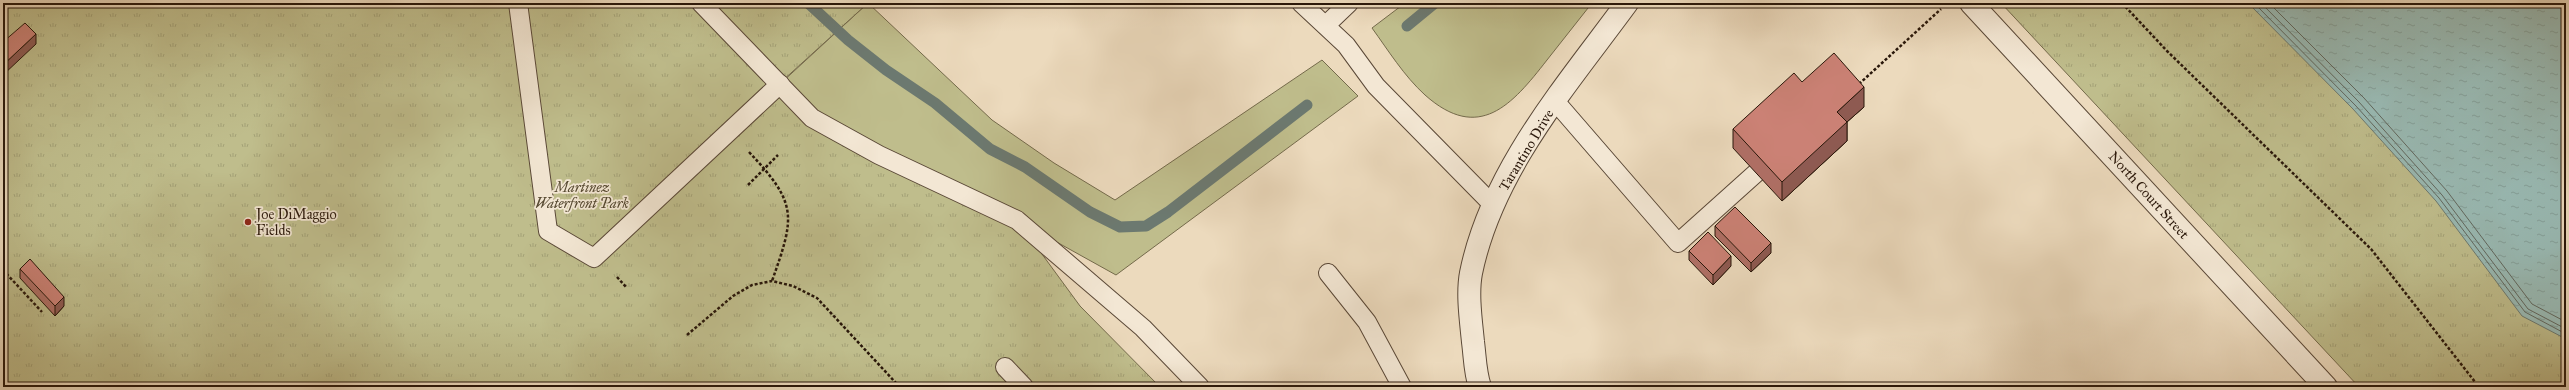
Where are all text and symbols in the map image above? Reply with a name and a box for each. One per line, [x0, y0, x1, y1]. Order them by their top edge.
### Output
street label: Tarantino Drive [1495, 106, 1558, 194]
street label: North Court Street [2105, 148, 2192, 243]
park label: Martinez Waterfront Park [535, 179, 630, 212]
place label: Joe DiMaggio Fields [254, 206, 337, 239]
marker: Joe DiMaggio Fields [243, 217, 253, 227]

